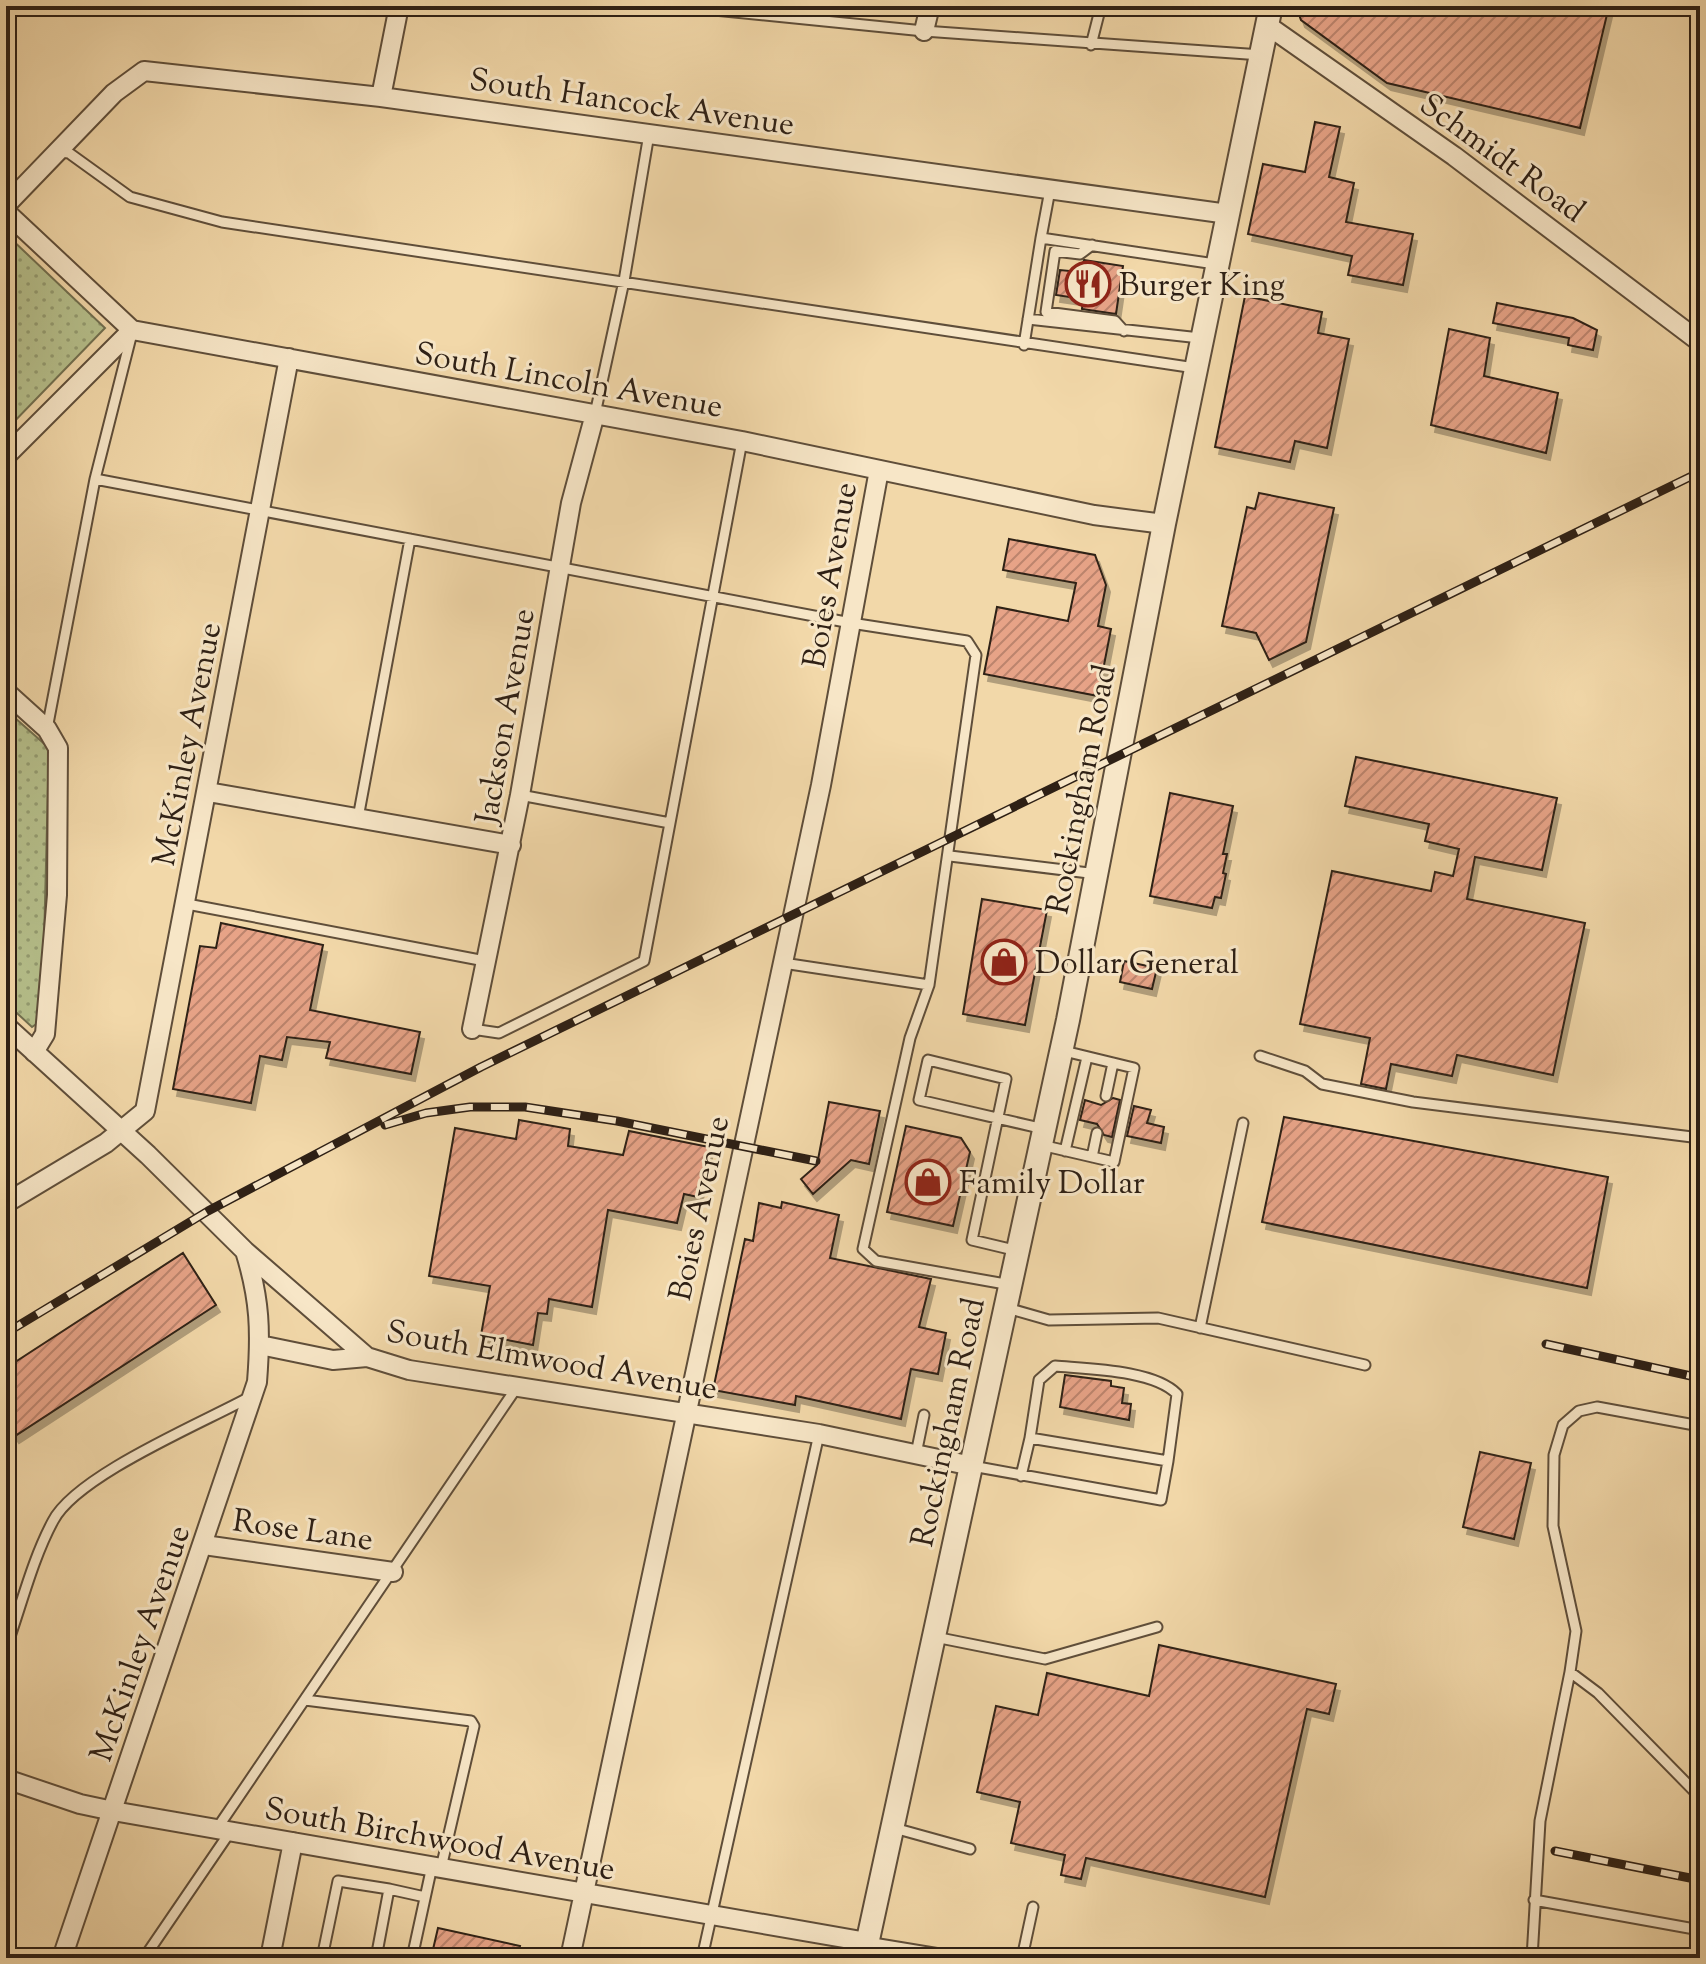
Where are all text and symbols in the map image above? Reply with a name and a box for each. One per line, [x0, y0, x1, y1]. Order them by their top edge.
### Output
street label: South Hancock Avenue [466, 58, 797, 150]
street label: Schmidt Road [1409, 84, 1594, 235]
restaurant icon: Burger King [1064, 260, 1112, 308]
place label: Burger King [1119, 264, 1285, 310]
street label: South Lincoln Avenue [411, 332, 726, 432]
street label: Boies Avenue [793, 479, 871, 672]
street label: Jackson Avenue [465, 605, 549, 830]
street label: McKinley Avenue [143, 619, 235, 870]
street label: Rockingham Road [1036, 661, 1130, 918]
shop icon: Dollar General [980, 938, 1028, 986]
place label: Dollar General [1035, 942, 1239, 988]
street label: Boies Avenue [659, 1112, 743, 1305]
shop icon: Family Dollar [904, 1158, 952, 1206]
place label: Family Dollar [959, 1162, 1145, 1208]
street label: Rockingham Road [901, 1294, 999, 1551]
street label: South Elmwood Avenue [382, 1310, 720, 1414]
street label: Rose Lane [229, 1499, 376, 1565]
street label: McKinley Avenue [80, 1520, 204, 1768]
street label: South Birchwood Avenue [261, 1787, 618, 1894]

